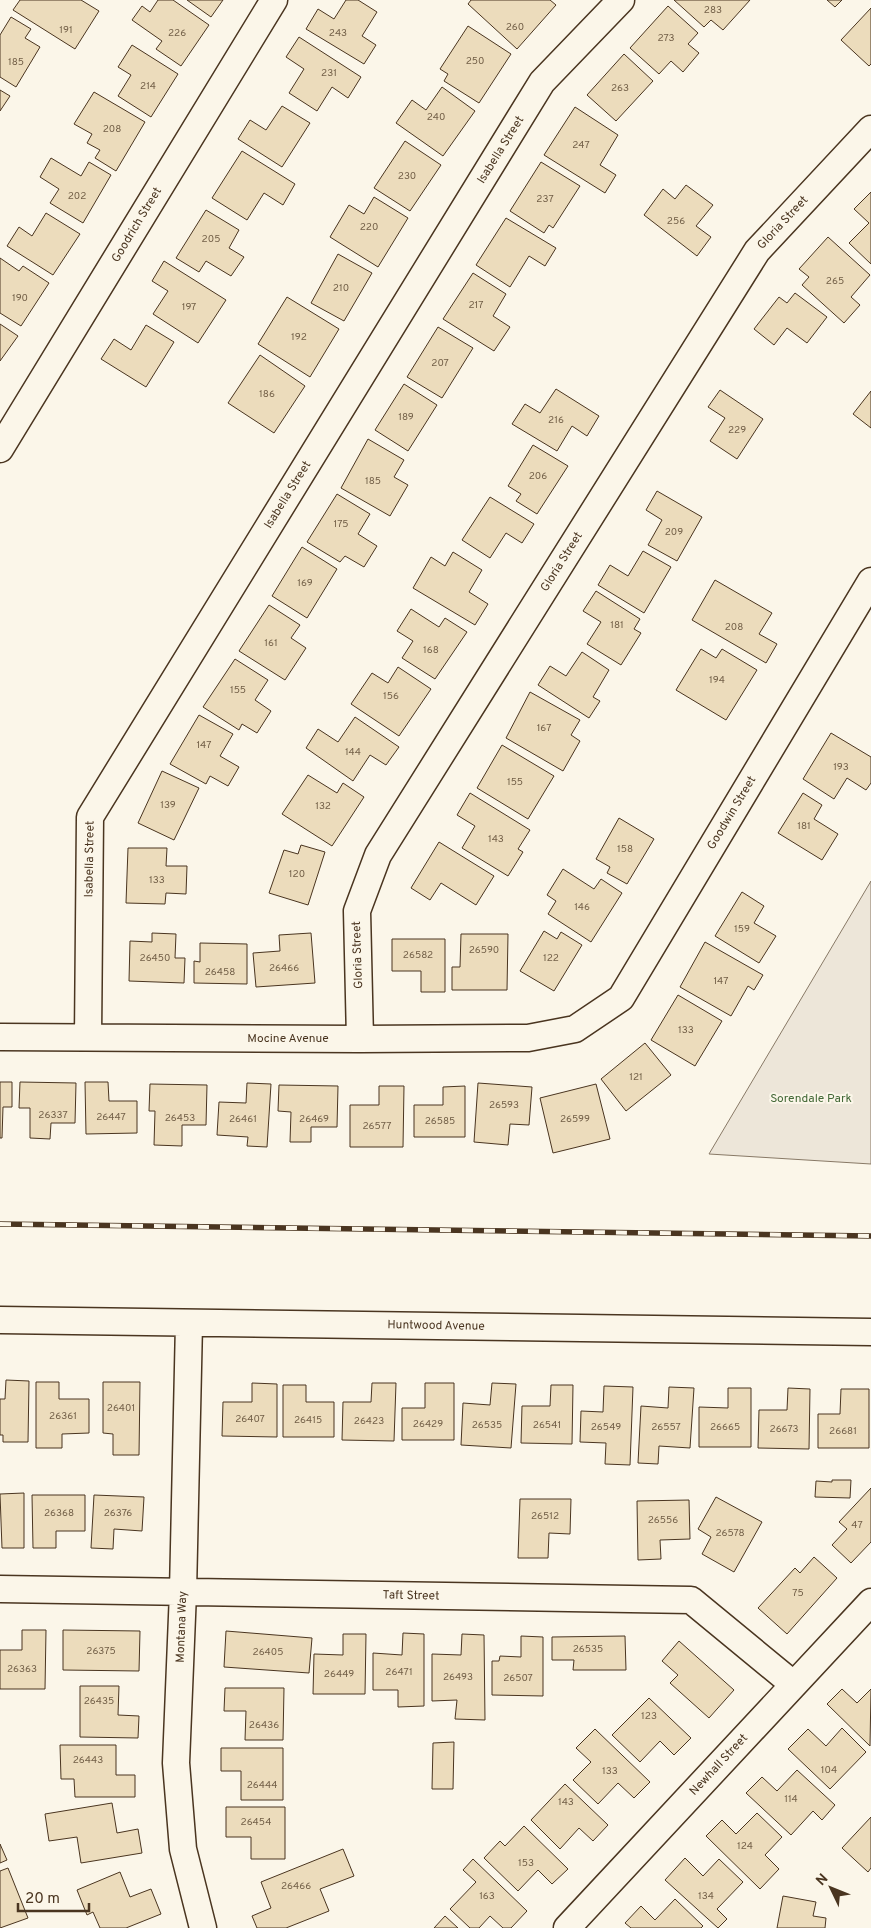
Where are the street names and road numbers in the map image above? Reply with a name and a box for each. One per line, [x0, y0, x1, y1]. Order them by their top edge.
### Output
street label: Isabella Street [474, 113, 528, 187]
street label: Goodrich Street [108, 184, 166, 266]
street label: Gloria Street [754, 193, 812, 253]
street label: Isabella Street [261, 458, 315, 532]
street label: Gloria Street [537, 529, 587, 595]
street label: Goodwin Street [704, 773, 760, 853]
street label: Isabella Street [81, 820, 99, 898]
street label: Gloria Street [349, 921, 367, 989]
street label: Mocine Avenue [247, 1031, 329, 1047]
street label: Huntwood Avenue [387, 1317, 485, 1335]
street label: Taft Street [382, 1588, 440, 1604]
street label: Montana Way [173, 1591, 191, 1663]
street label: Newhall Street [686, 1731, 752, 1799]

